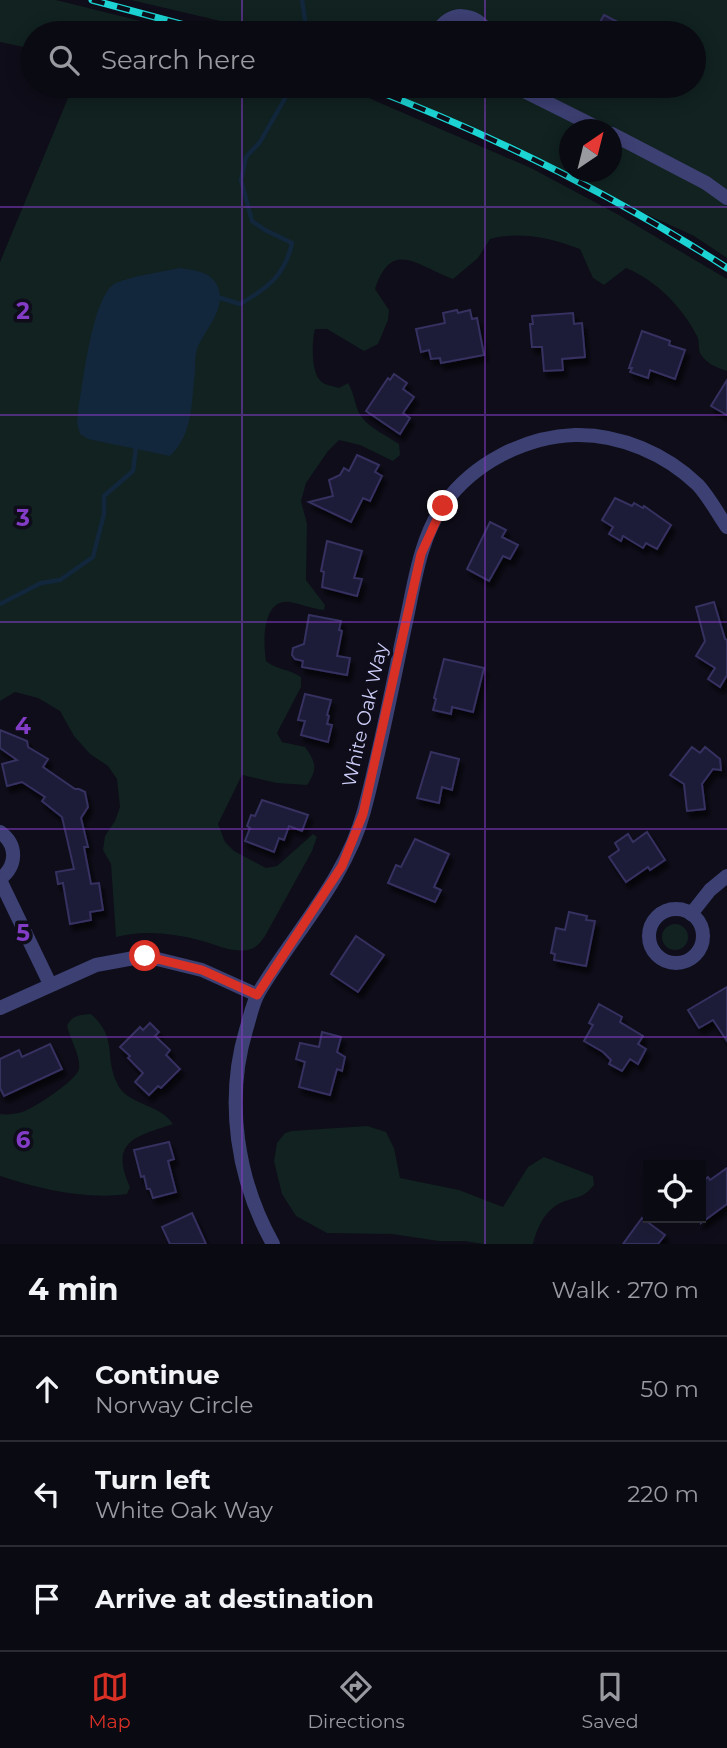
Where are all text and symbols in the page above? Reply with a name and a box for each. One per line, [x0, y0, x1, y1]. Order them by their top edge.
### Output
search box [21, 21, 706, 98]
icon: search [45, 41, 83, 79]
text: Search here [101, 44, 256, 76]
north arrow [559, 119, 622, 182]
text: 2 [16, 297, 30, 325]
route end [427, 490, 458, 521]
text: 3 [15, 504, 30, 532]
street label: White Oak Way [337, 640, 393, 789]
text: 4 [15, 712, 31, 740]
text: 5 [16, 919, 30, 947]
route start [129, 940, 160, 971]
text: 6 [16, 1126, 31, 1154]
map controls [643, 1160, 706, 1223]
button: locate [643, 1160, 706, 1223]
text: 4 min [28, 1271, 118, 1308]
text: Walk · 270 m [552, 1276, 699, 1304]
text: Continue [95, 1359, 220, 1391]
icon: ahead [28, 1370, 66, 1408]
text: 50 m [640, 1375, 699, 1403]
text: Norway Circle [95, 1391, 253, 1419]
text: Turn left [95, 1464, 211, 1496]
icon: left [28, 1475, 66, 1513]
text: 220 m [627, 1480, 699, 1508]
text: White Oak Way [95, 1496, 273, 1524]
icon: arrive [28, 1580, 66, 1618]
text: Arrive at destination [95, 1583, 374, 1615]
tab: Map [88, 1668, 131, 1733]
tab: Directions [307, 1668, 405, 1733]
tab: Saved [582, 1668, 639, 1733]

